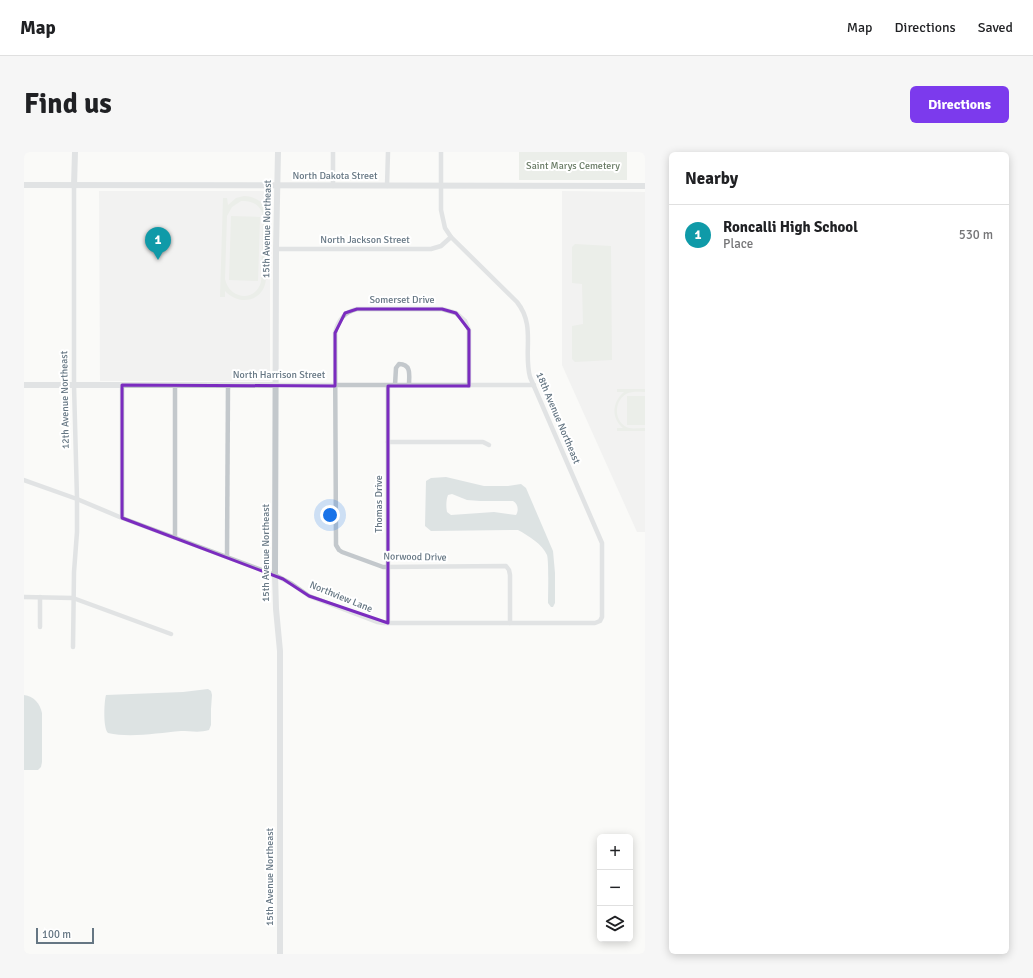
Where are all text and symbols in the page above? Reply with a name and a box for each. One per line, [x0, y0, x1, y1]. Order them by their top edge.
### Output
text: Map [20, 16, 56, 40]
text: Map [847, 19, 873, 36]
text: Directions [895, 19, 956, 36]
text: Saved [978, 19, 1013, 36]
button: Directions [910, 86, 1009, 123]
text: Find us [24, 87, 112, 121]
park label: Saint Marys Cemetery [526, 160, 620, 172]
text: Nearby [685, 168, 738, 189]
street label: North Dakota Street [292, 170, 378, 182]
street label: 15th Avenue Northeast [260, 179, 274, 278]
text: Roncalli High School [723, 218, 858, 236]
pin: 1 [145, 227, 171, 260]
text: 1 [694, 227, 702, 243]
text: 530 m [959, 227, 993, 243]
street label: North Jackson Street [320, 234, 410, 246]
text: Place [723, 236, 753, 252]
street label: Somerset Drive [370, 294, 434, 306]
street label: 12th Avenue Northeast [58, 350, 72, 449]
street label: North Harrison Street [233, 369, 326, 381]
street label: 18th Avenue Northeast [533, 370, 583, 466]
street label: Thomas Drive [373, 475, 385, 533]
street label: 15th Avenue Northeast [260, 503, 272, 602]
your location [320, 505, 340, 525]
street label: Norwood Drive [383, 550, 447, 564]
street label: Northview Lane [308, 579, 374, 615]
street label: 15th Avenue Northeast [264, 827, 276, 926]
map controls [597, 834, 633, 942]
button: + [597, 834, 633, 870]
button: − [597, 870, 633, 906]
button: layers [597, 906, 633, 942]
scale bar [36, 926, 94, 945]
text: 100 m [42, 928, 71, 941]

